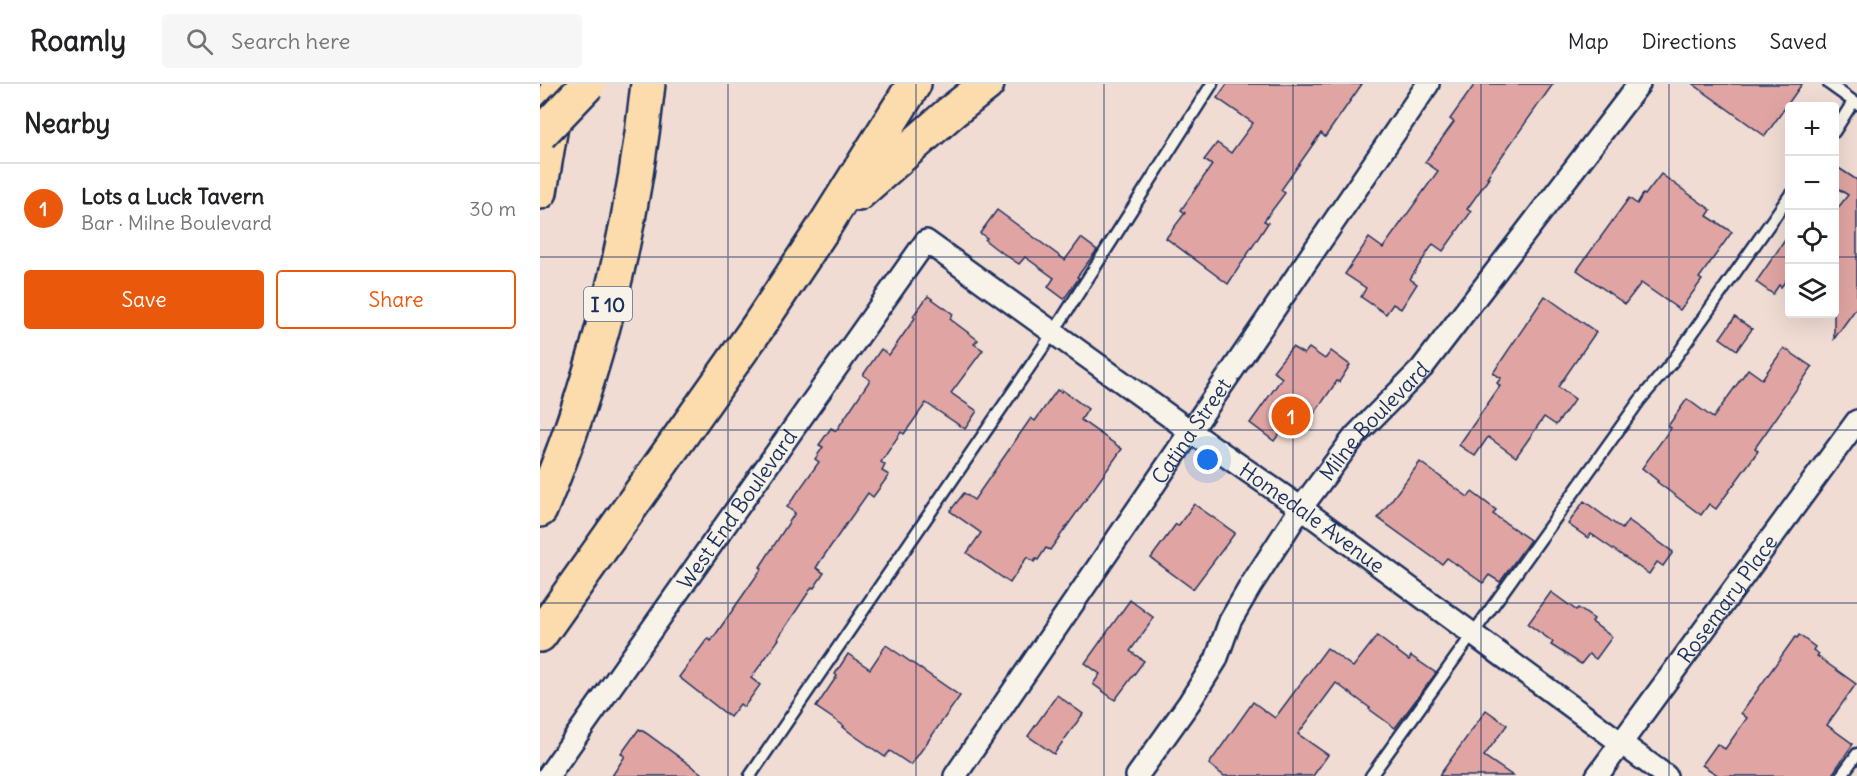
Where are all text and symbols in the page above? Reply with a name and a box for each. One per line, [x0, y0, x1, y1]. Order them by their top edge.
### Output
search box [162, 14, 582, 68]
text: Roamly [30, 23, 126, 59]
icon: search [183, 25, 216, 58]
text: Search here [231, 27, 350, 55]
text: Map [1568, 28, 1609, 55]
text: Directions [1642, 28, 1736, 55]
text: Saved [1769, 28, 1827, 55]
map controls [1785, 102, 1839, 318]
button: + [1785, 102, 1839, 156]
text: Nearby [24, 107, 110, 140]
button: − [1785, 156, 1839, 210]
text: Lots a Luck Tavern [81, 182, 264, 210]
text: 1 [40, 196, 47, 221]
text: 30 m [469, 196, 516, 221]
text: Bar · Milne Boulevard [81, 210, 272, 235]
button: locate [1785, 210, 1839, 264]
button: layers [1785, 264, 1839, 318]
button: Save [24, 270, 264, 329]
button: Share [276, 270, 516, 329]
road number: I 10 [584, 287, 632, 321]
street label: Milne Boulevard [1313, 356, 1434, 486]
street label: Catina Street [1145, 373, 1237, 489]
pin: 1 [1272, 394, 1311, 438]
street label: West End Boulevard [671, 424, 802, 594]
your location [1193, 445, 1222, 474]
street label: Homedale Avenue [1234, 456, 1390, 579]
street label: Rosemary Place [1671, 529, 1783, 668]

